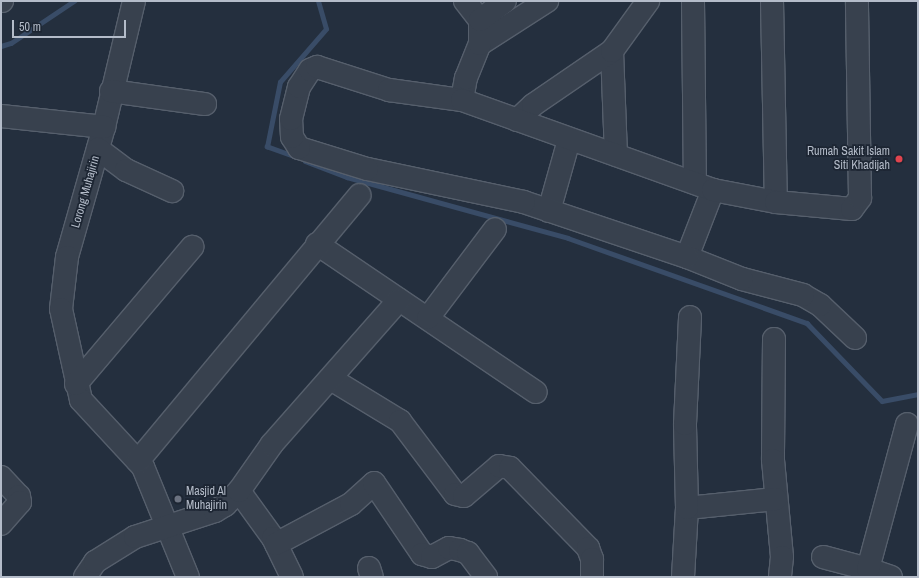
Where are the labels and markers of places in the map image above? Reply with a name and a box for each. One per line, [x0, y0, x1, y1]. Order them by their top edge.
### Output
place label: Rumah Sakit Islam Siti Khadijah [807, 145, 890, 173]
marker: Rumah Sakit Islam Siti Khadijah [893, 153, 905, 165]
place label: Masjid Al Muhajirin [186, 485, 227, 513]
marker: Masjid Al Muhajirin [173, 494, 183, 504]

